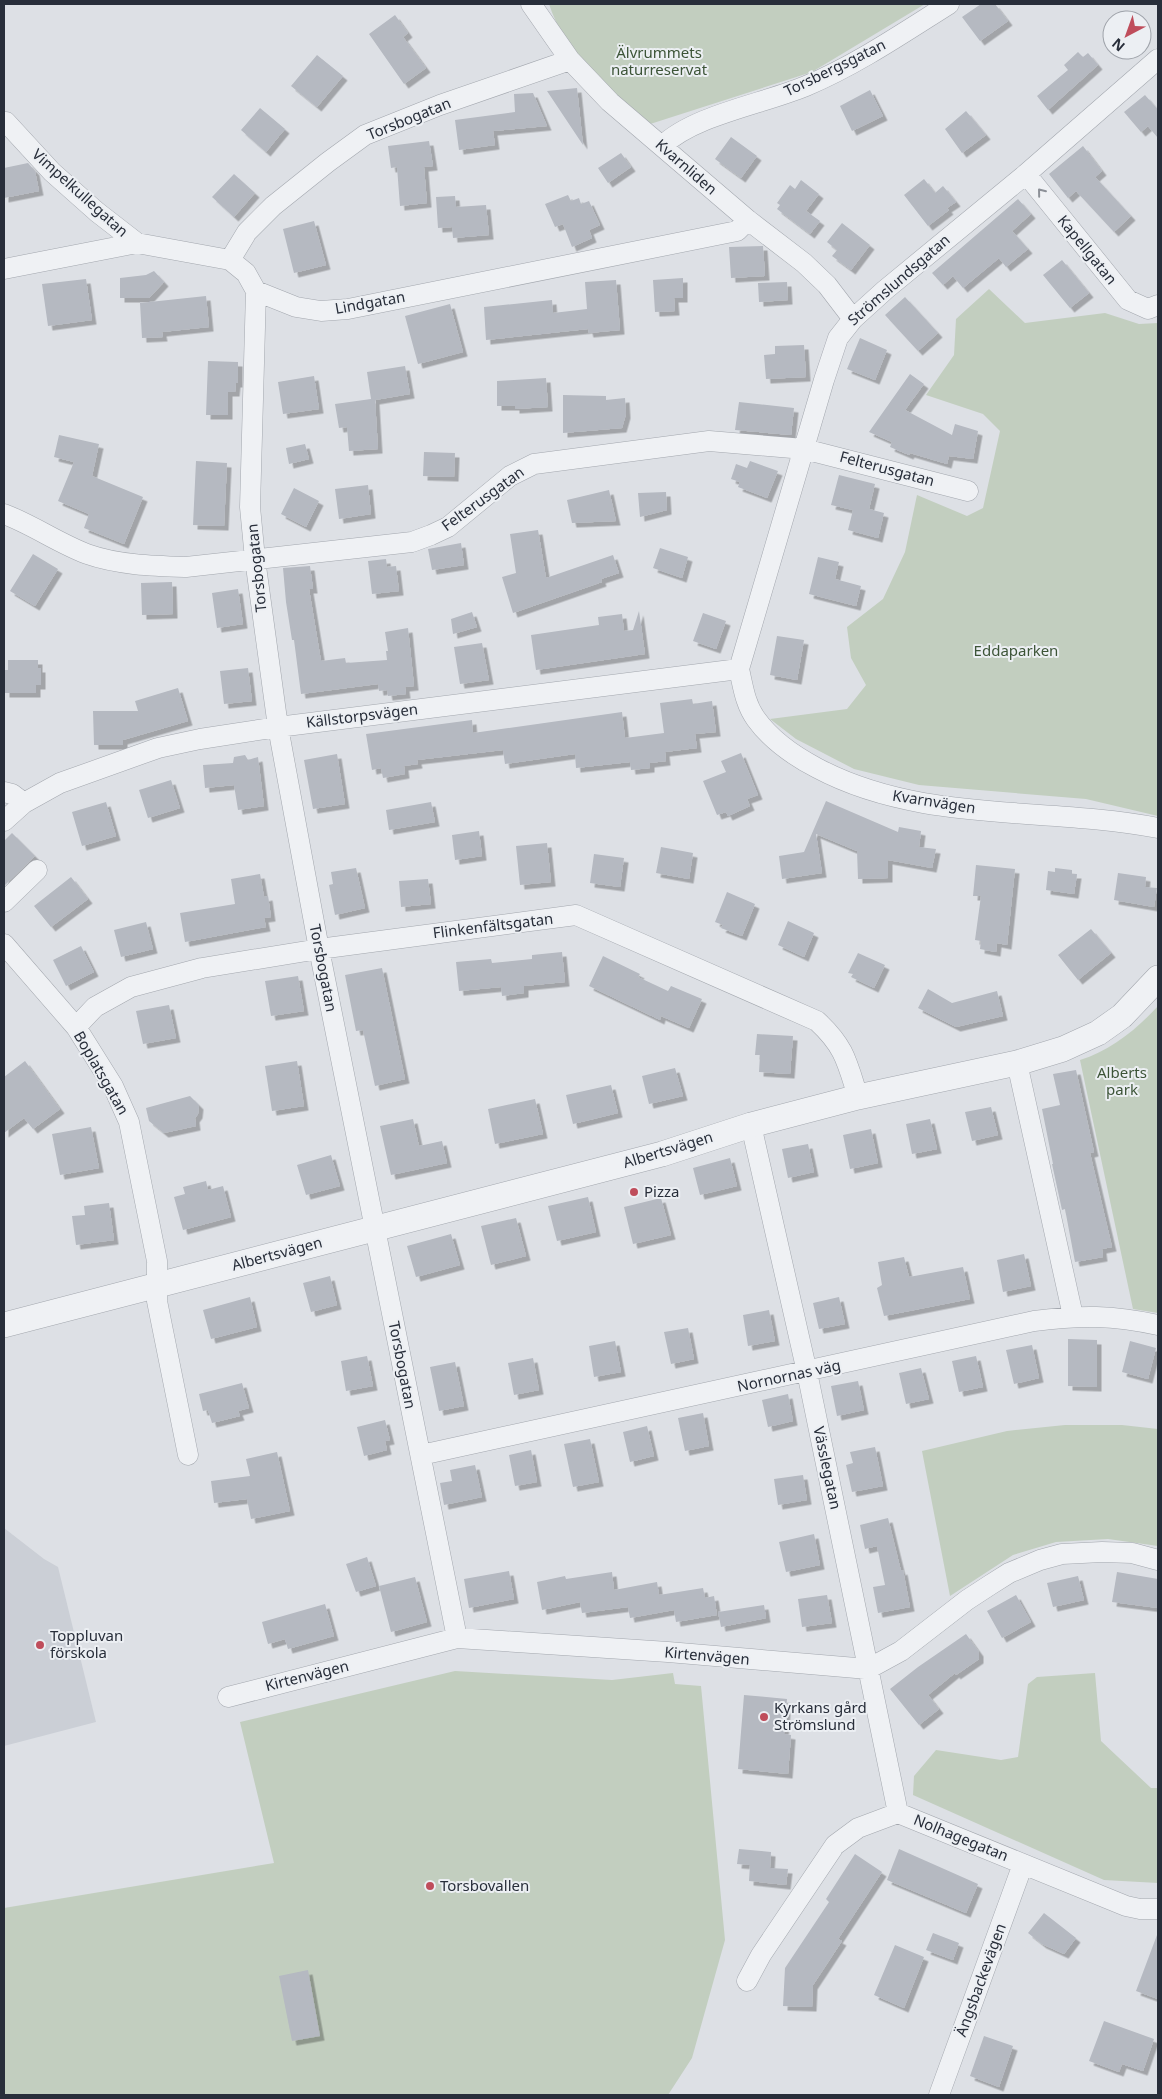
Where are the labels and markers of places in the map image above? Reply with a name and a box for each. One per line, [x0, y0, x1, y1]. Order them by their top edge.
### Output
place label: Pizza [644, 1181, 679, 1201]
marker: Pizza [628, 1186, 640, 1198]
place label: Toppluvan förskola [50, 1625, 123, 1662]
marker: Toppluvan förskola [34, 1639, 46, 1651]
place label: Kyrkans gård Strömslund [774, 1697, 867, 1734]
marker: Kyrkans gård Strömslund [758, 1711, 770, 1723]
place label: Torsbovallen [440, 1875, 529, 1895]
marker: Torsbovallen [424, 1880, 436, 1892]

